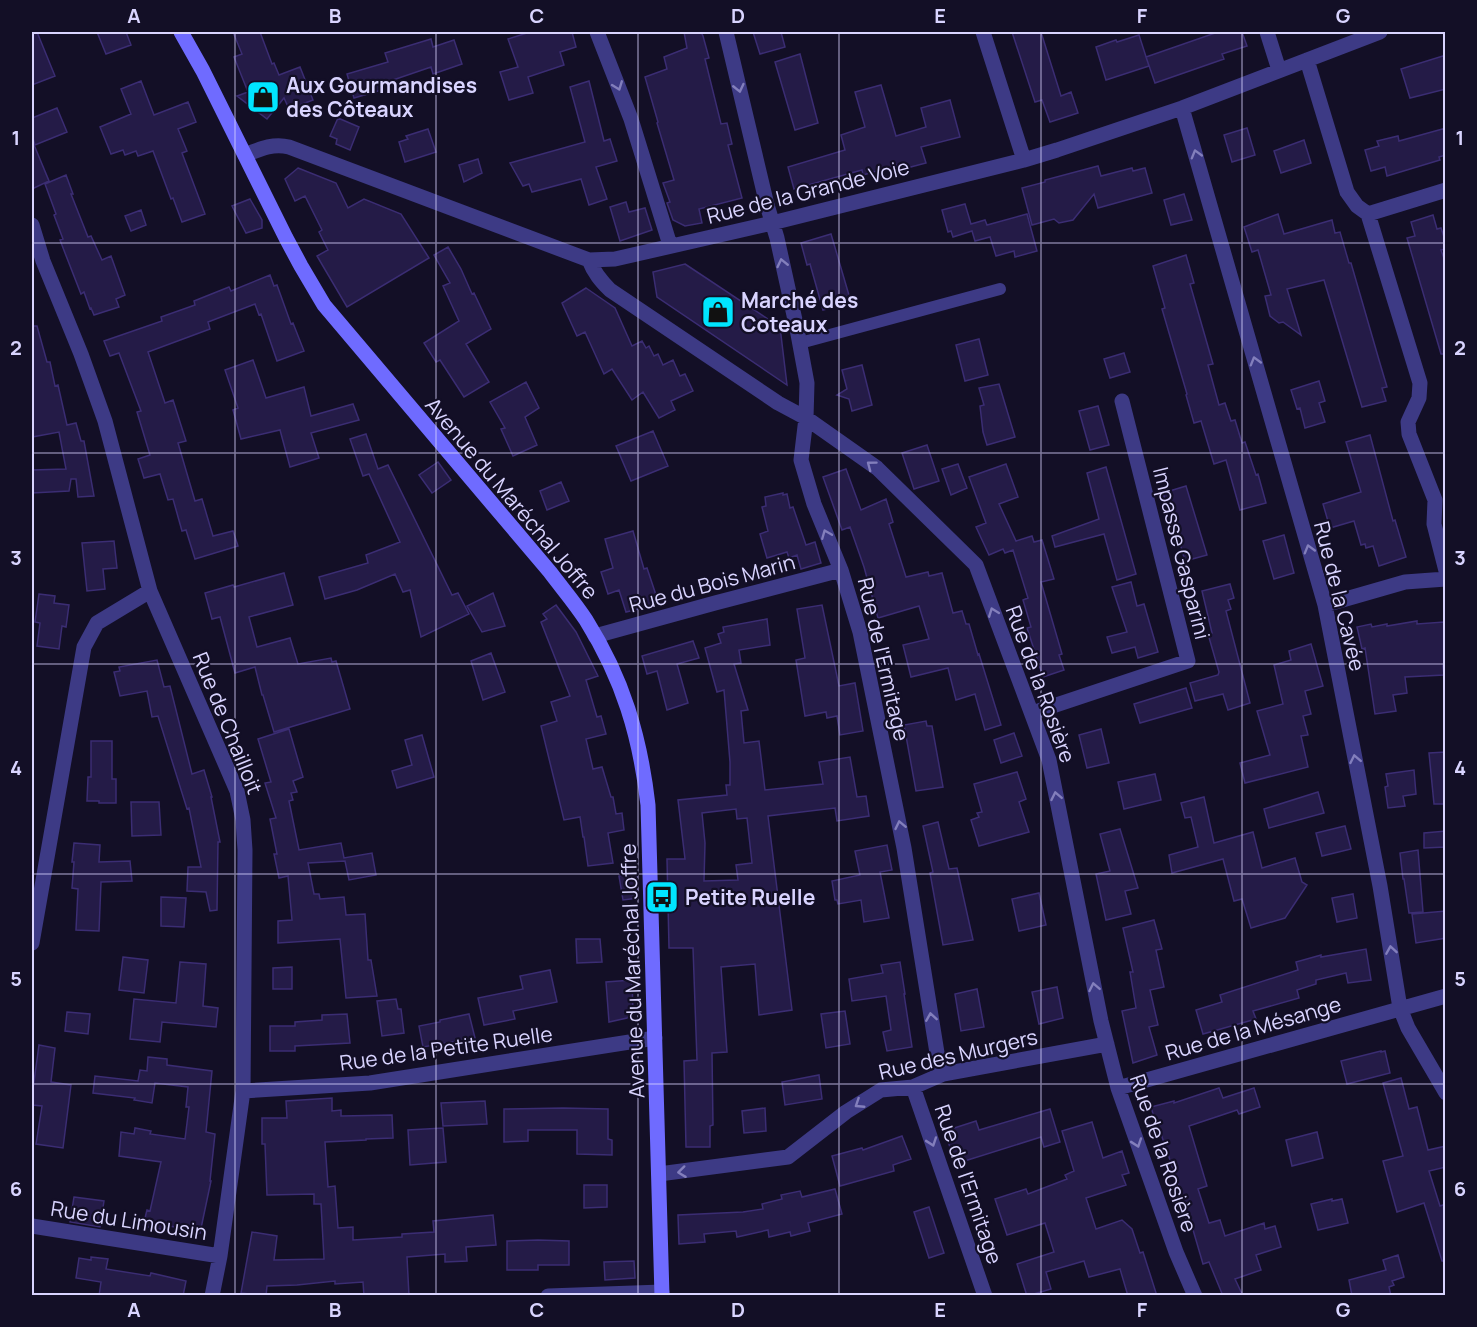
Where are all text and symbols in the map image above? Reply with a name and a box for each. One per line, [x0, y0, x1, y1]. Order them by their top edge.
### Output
text: A [127, 2, 141, 29]
text: B [329, 2, 342, 29]
text: C [530, 2, 544, 29]
text: D [731, 2, 745, 29]
text: E [934, 2, 946, 29]
text: F [1137, 2, 1148, 29]
text: G [1336, 2, 1351, 29]
place label: Aux Gourmandises des Côteaux [286, 71, 477, 123]
shop icon: Aux Gourmandises des Côteaux [245, 79, 281, 115]
one-way arrow [611, 80, 623, 91]
one-way arrow [732, 83, 745, 93]
text: 1 [12, 124, 20, 151]
text: 1 [1456, 124, 1464, 151]
one-way arrow [1191, 149, 1204, 159]
street label: Rue de la Grande Voie [704, 152, 912, 230]
one-way arrow [776, 258, 789, 268]
place label: Marché des Coteaux [741, 286, 858, 338]
shop icon: Marché des Coteaux [700, 294, 736, 330]
text: 2 [10, 334, 22, 361]
text: 2 [1454, 334, 1466, 361]
one-way arrow [1250, 356, 1262, 367]
street label: Avenue du Maréchal Joffre [419, 391, 605, 605]
one-way arrow [866, 461, 877, 472]
street label: Impasse Gasparini [1147, 464, 1217, 642]
street label: Rue de la Cavée [1308, 518, 1372, 674]
one-way arrow [821, 530, 834, 540]
text: 3 [10, 544, 22, 571]
one-way arrow [1303, 544, 1316, 554]
text: 3 [1454, 544, 1466, 571]
street label: Rue du Bois Marin [626, 547, 798, 619]
street label: Rue de l'Ermitage [852, 575, 916, 743]
street label: Rue de la Rosière [1000, 602, 1082, 766]
one-way arrow [988, 607, 1001, 617]
street label: Rue de Chailloit [187, 648, 269, 798]
text: 4 [10, 754, 22, 781]
one-way arrow [1349, 754, 1362, 764]
text: 4 [1454, 754, 1466, 781]
one-way arrow [1050, 791, 1063, 801]
one-way arrow [894, 820, 907, 830]
street label: Avenue du Maréchal Joffre [614, 843, 650, 1099]
bus stop icon: Petite Ruelle [644, 879, 680, 915]
place label: Petite Ruelle [685, 883, 815, 911]
one-way arrow [1385, 946, 1397, 955]
text: 5 [10, 965, 22, 992]
text: 5 [1454, 965, 1466, 992]
one-way arrow [1088, 982, 1101, 992]
street label: Rue de la Mésange [1162, 990, 1344, 1066]
one-way arrow [926, 1012, 938, 1022]
street label: Rue de la Petite Ruelle [338, 1019, 554, 1077]
street label: Rue des Murgers [876, 1022, 1040, 1086]
street label: Rue de la Rosière [1124, 1070, 1204, 1236]
one-way arrow [855, 1097, 865, 1109]
street label: Rue de l'Ermitage [929, 1101, 1009, 1267]
one-way arrow [925, 1136, 938, 1147]
one-way arrow [1130, 1137, 1143, 1148]
one-way arrow [678, 1165, 687, 1178]
text: 6 [10, 1175, 22, 1202]
text: 6 [1454, 1175, 1466, 1202]
street label: Rue du Limousin [49, 1194, 209, 1246]
text: A [127, 1296, 141, 1323]
text: B [329, 1296, 342, 1323]
text: C [530, 1296, 544, 1323]
text: D [731, 1296, 745, 1323]
text: E [934, 1296, 946, 1323]
text: F [1137, 1296, 1148, 1323]
text: G [1336, 1296, 1351, 1323]

